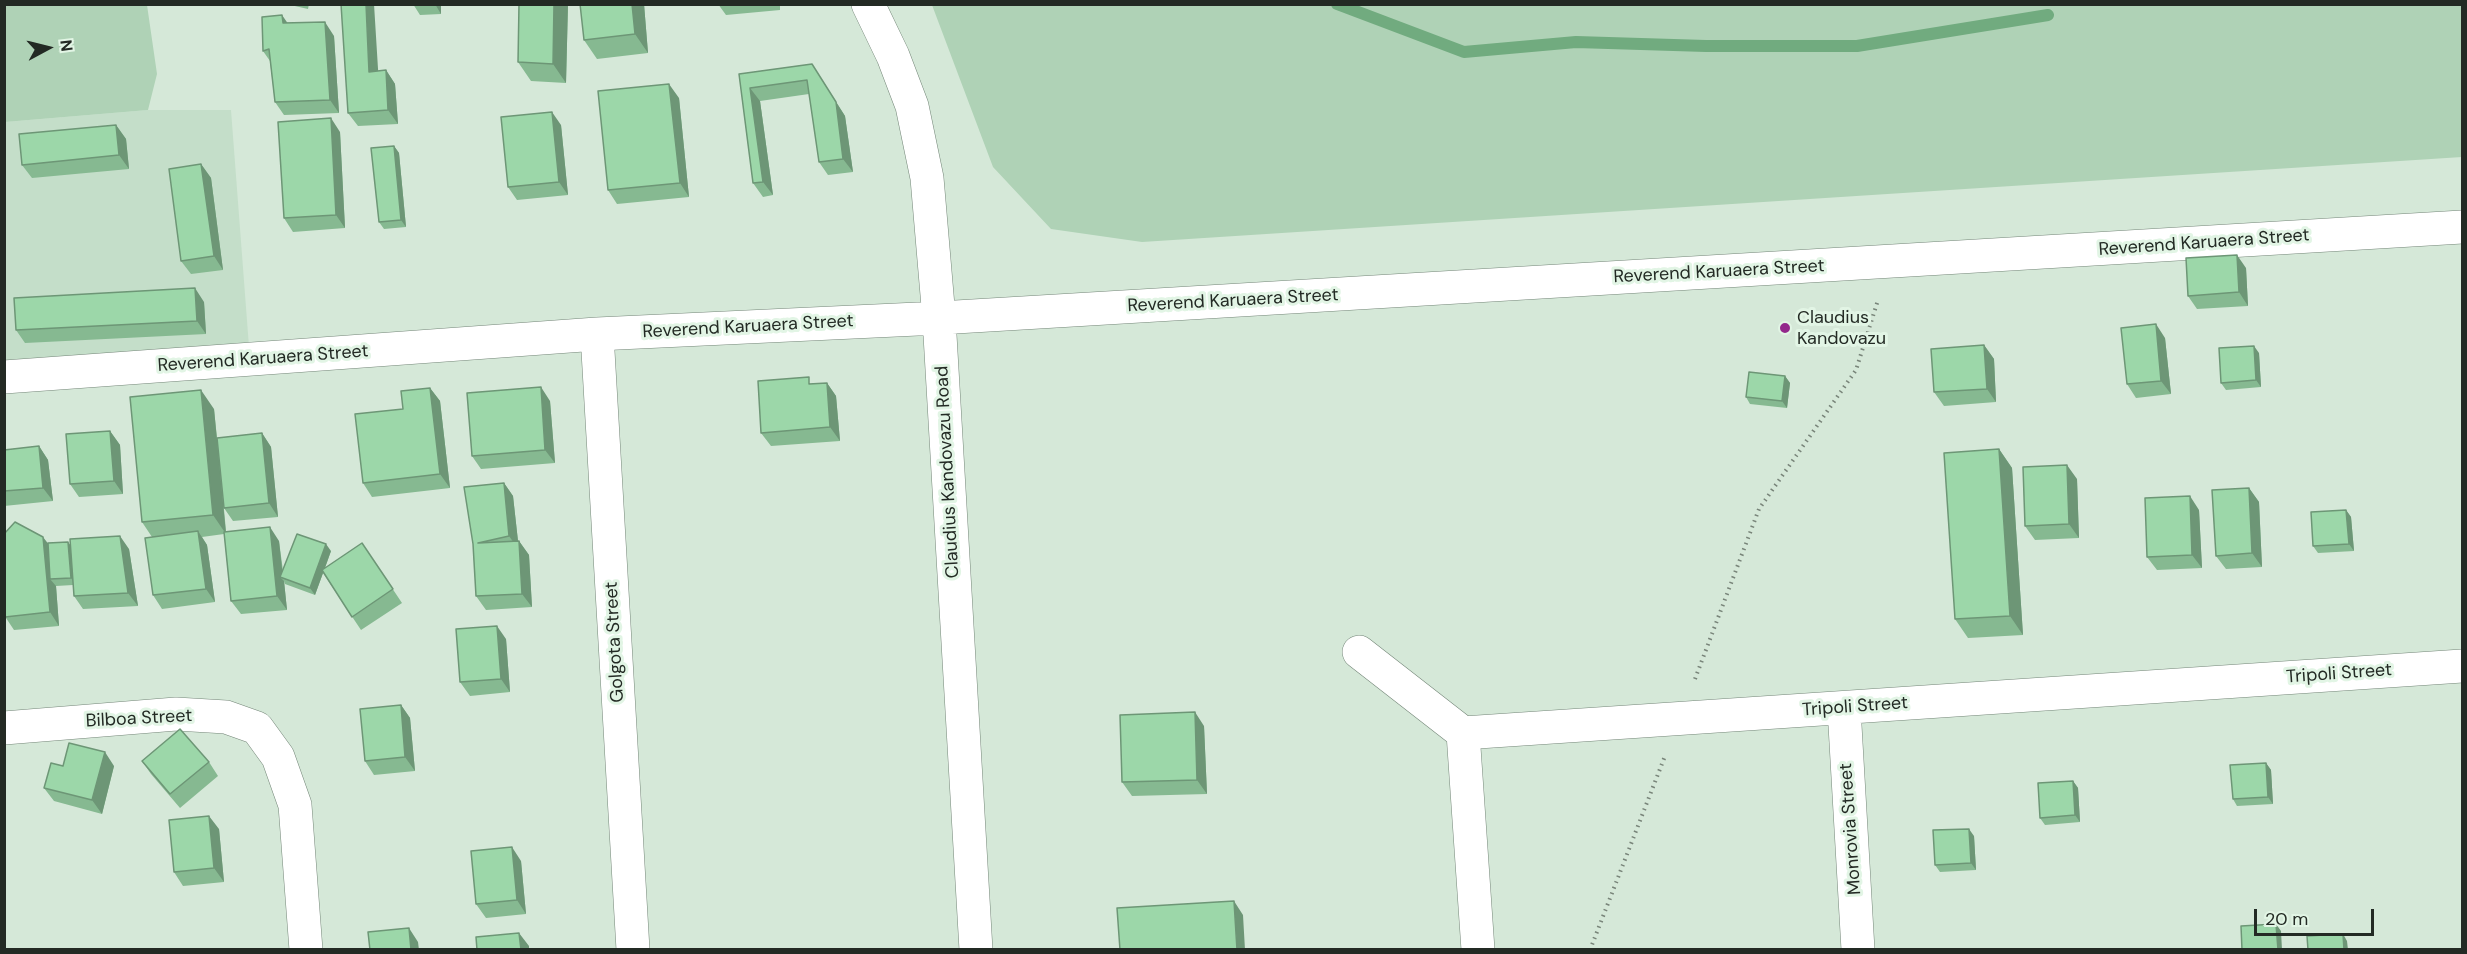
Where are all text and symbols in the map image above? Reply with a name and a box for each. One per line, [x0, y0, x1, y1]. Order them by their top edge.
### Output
north arrow [18, 18, 78, 78]
text: N [55, 39, 77, 53]
street label: Reverend Karuaera Street [2098, 225, 2310, 261]
street label: Reverend Karuaera Street [1613, 256, 1825, 288]
street label: Reverend Karuaera Street [1127, 285, 1339, 317]
place label: Claudius Kandovazu [1797, 307, 1886, 350]
street label: Reverend Karuaera Street [642, 311, 854, 343]
marker: Claudius Kandovazu [1778, 321, 1792, 335]
street label: Reverend Karuaera Street [157, 341, 369, 377]
street label: Claudius Kandovazu Road [932, 365, 964, 579]
street label: Golgota Street [601, 581, 629, 703]
street label: Tripoli Street [2285, 660, 2393, 688]
street label: Tripoli Street [1801, 693, 1909, 721]
street label: Bilboa Street [85, 705, 193, 733]
street label: Monrovia Street [1836, 762, 1866, 896]
scale bar [2257, 897, 2377, 935]
text: 20 m [2265, 907, 2308, 931]

